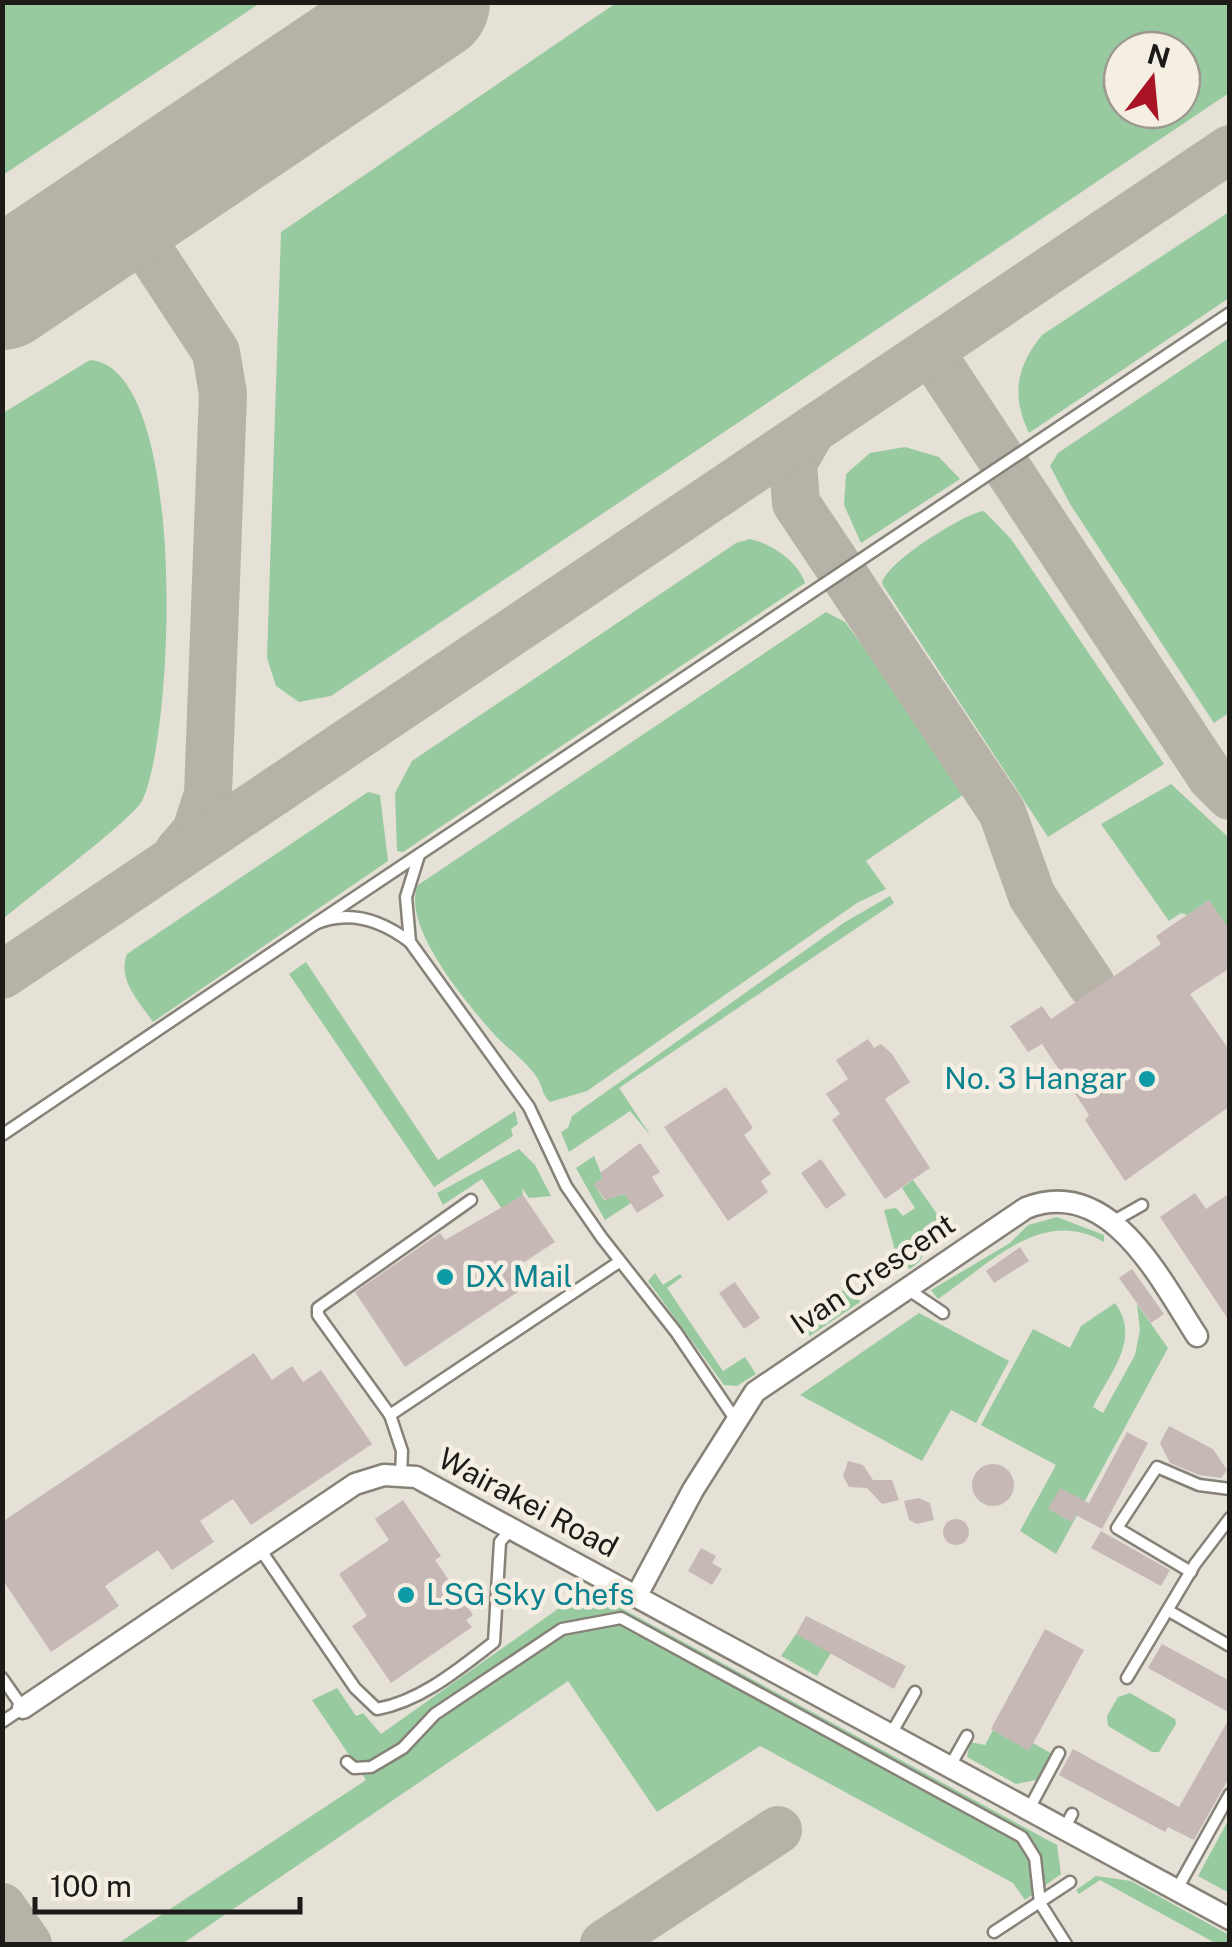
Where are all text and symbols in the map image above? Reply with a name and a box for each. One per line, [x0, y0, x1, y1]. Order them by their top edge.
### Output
north arrow [1102, 30, 1202, 130]
text: N [1144, 37, 1174, 74]
place label: No. 3 Hangar [944, 1060, 1127, 1096]
marker: No. 3 Hangar [1136, 1068, 1158, 1090]
street label: Ivan Crescent [784, 1205, 961, 1341]
place label: DX Mail [465, 1258, 572, 1294]
marker: DX Mail [434, 1266, 456, 1288]
street label: Wairakei Road [433, 1440, 624, 1565]
place label: LSG Sky Chefs [426, 1576, 635, 1612]
marker: LSG Sky Chefs [395, 1584, 417, 1606]
scale bar [35, 1852, 300, 1914]
text: 100 m [50, 1868, 132, 1904]

